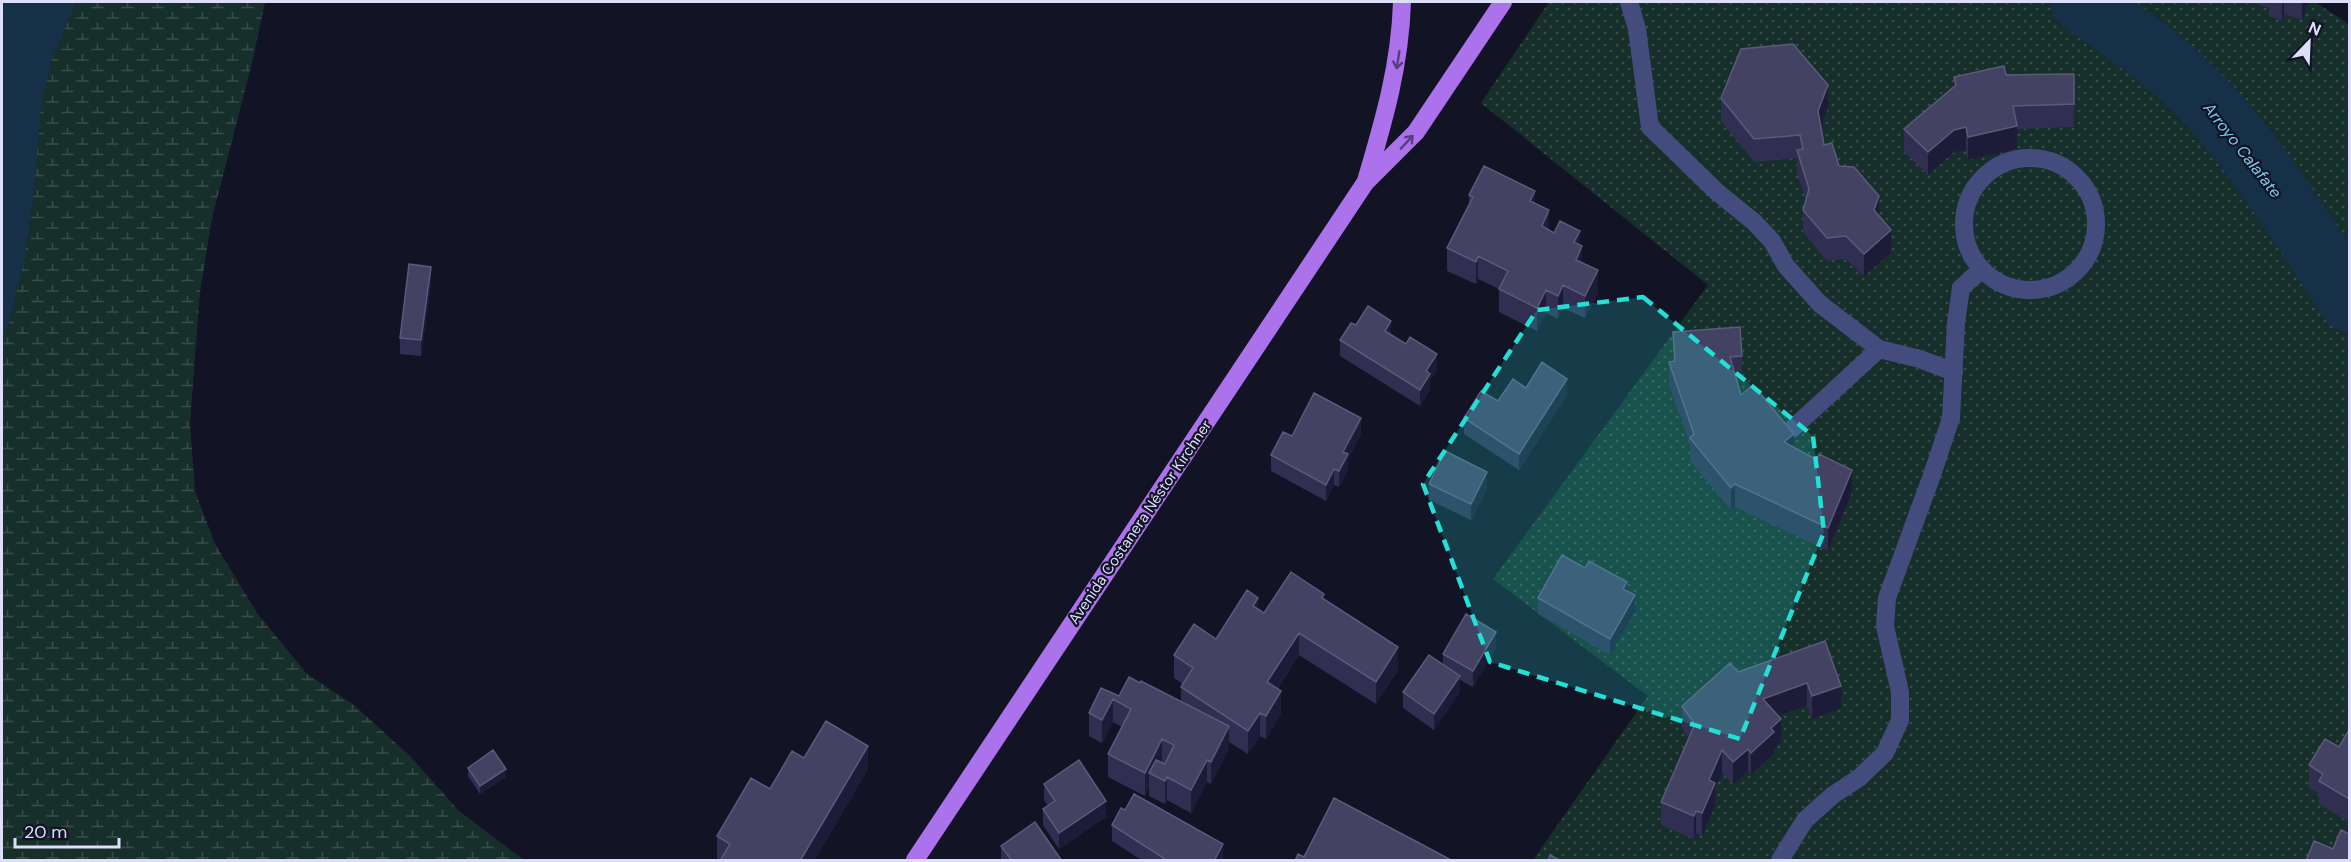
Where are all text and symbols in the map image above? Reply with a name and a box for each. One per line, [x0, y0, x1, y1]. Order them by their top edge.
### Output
north arrow [2279, 12, 2339, 72]
text: N [2305, 17, 2324, 41]
one-way arrow [1392, 49, 1403, 69]
water label: Arroyo Calafate [2198, 97, 2287, 202]
one-way arrow [1400, 135, 1414, 150]
street label: Avenida Costanera Néstor Kirchner [1064, 416, 1216, 628]
scale bar [15, 811, 118, 849]
text: 20 m [24, 820, 67, 844]

